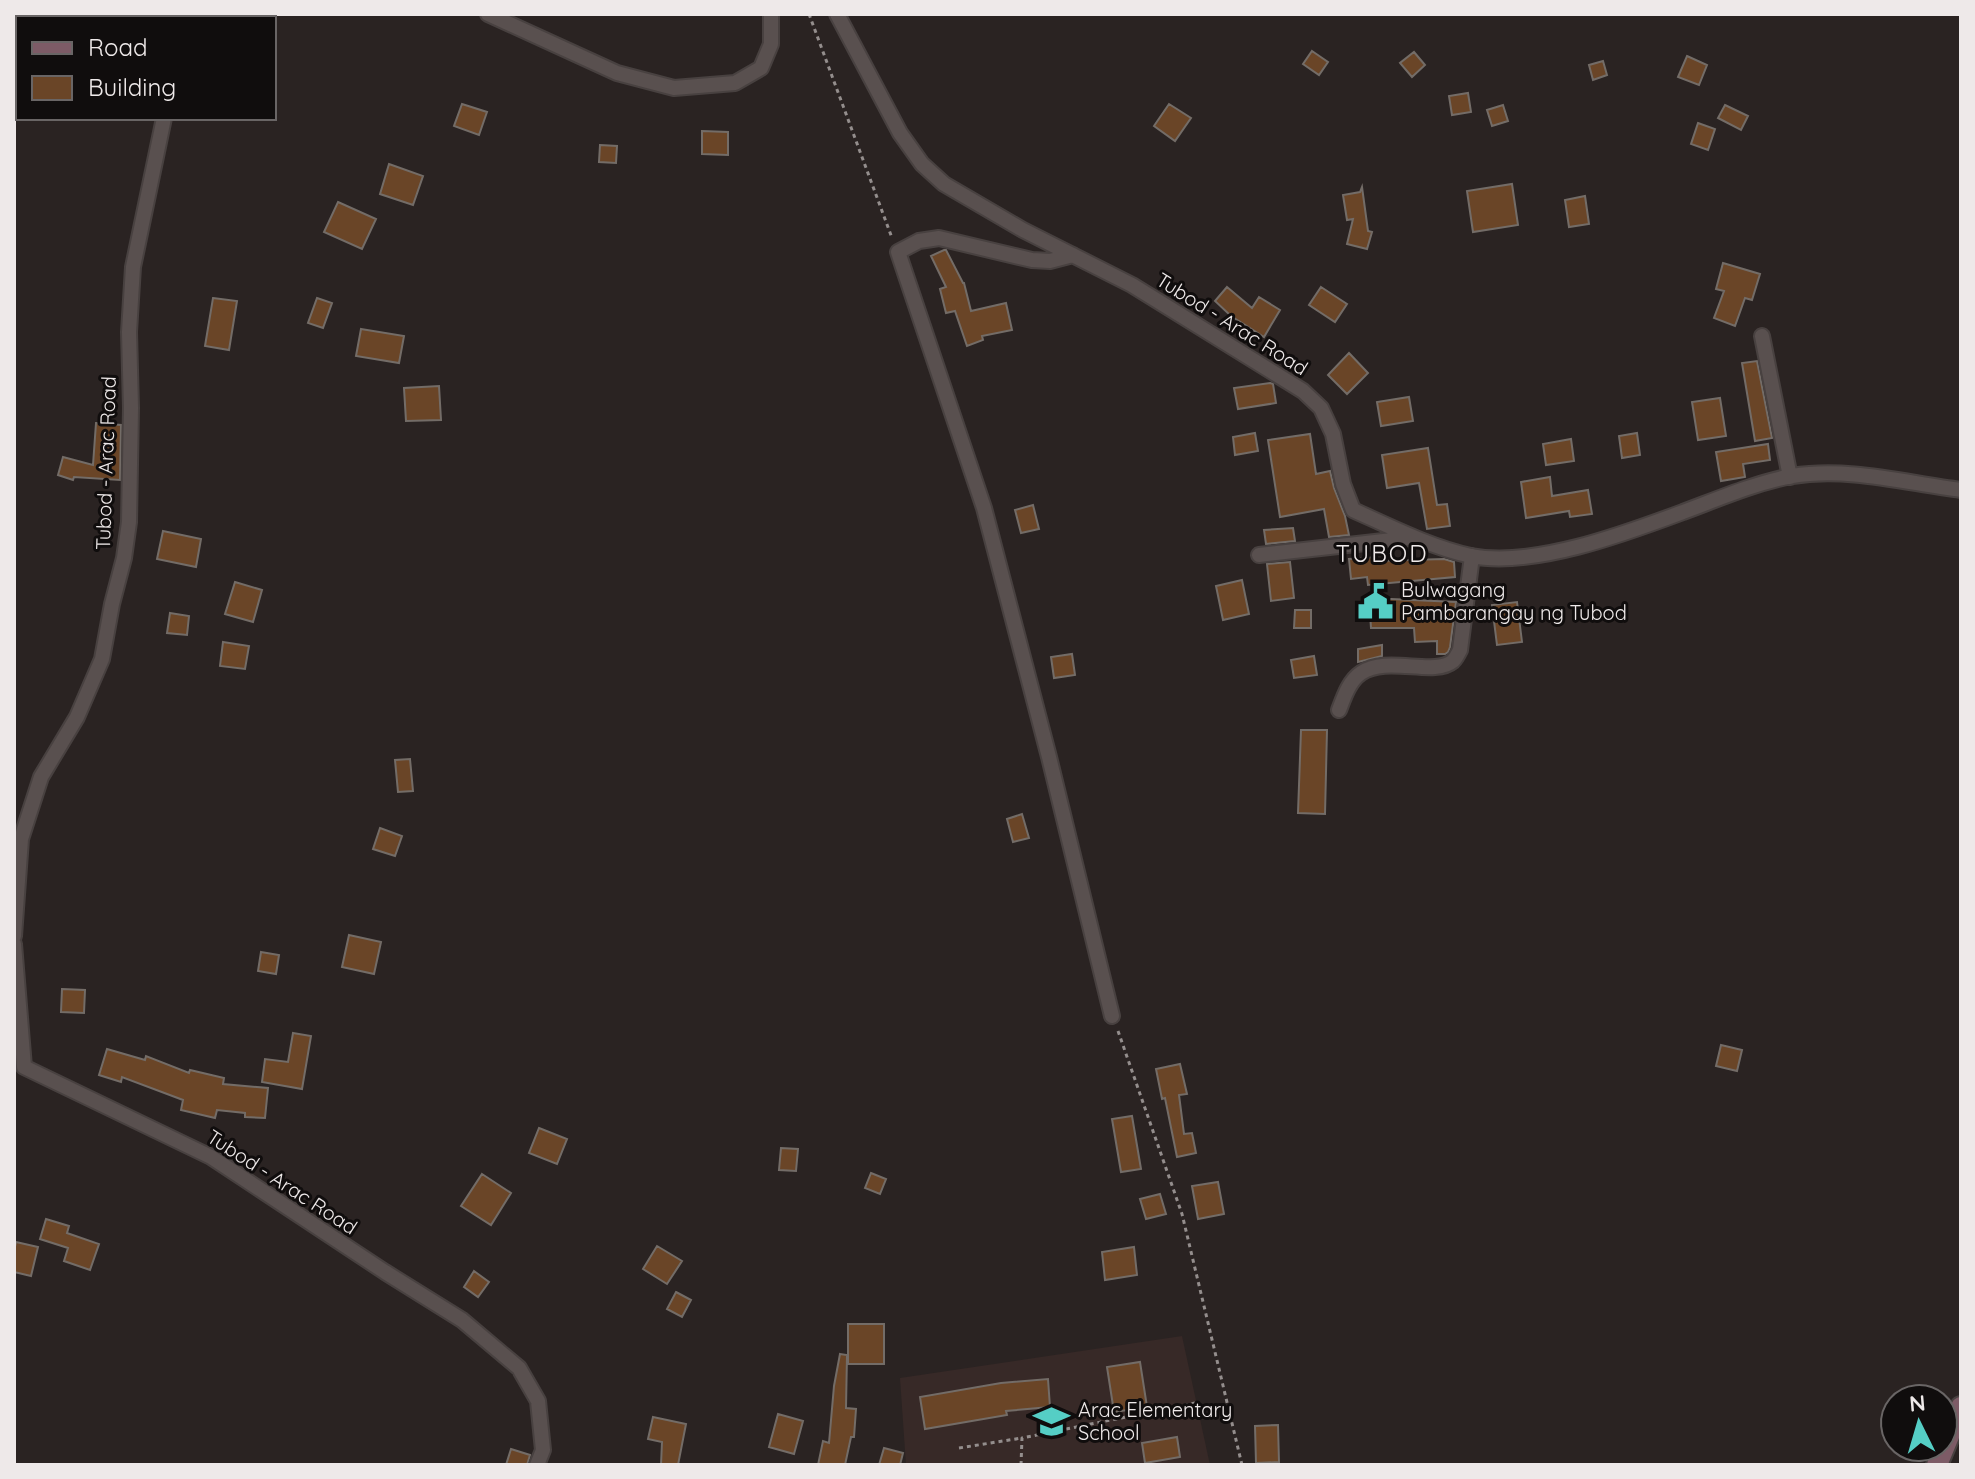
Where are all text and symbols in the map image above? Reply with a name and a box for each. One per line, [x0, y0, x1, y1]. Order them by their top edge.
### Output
legend [16, 16, 276, 120]
text: Road [88, 32, 148, 62]
text: Building [88, 72, 176, 102]
street label: Tubod - Arac Road [1152, 267, 1313, 380]
street label: Tubod - Arac Road [90, 376, 121, 550]
district label: TUBOD [1336, 538, 1428, 568]
place label: Bulwagang Pambarangay ng Tubod [1401, 577, 1627, 625]
public building icon: Bulwagang Pambarangay ng Tubod [1356, 583, 1394, 621]
street label: Tubod - Arac Road [202, 1124, 362, 1239]
north arrow [1879, 1383, 1959, 1463]
text: N [1908, 1388, 1927, 1418]
place label: Arac Elementary School [1078, 1397, 1232, 1445]
school or university icon: Arac Elementary School [1033, 1403, 1071, 1441]

